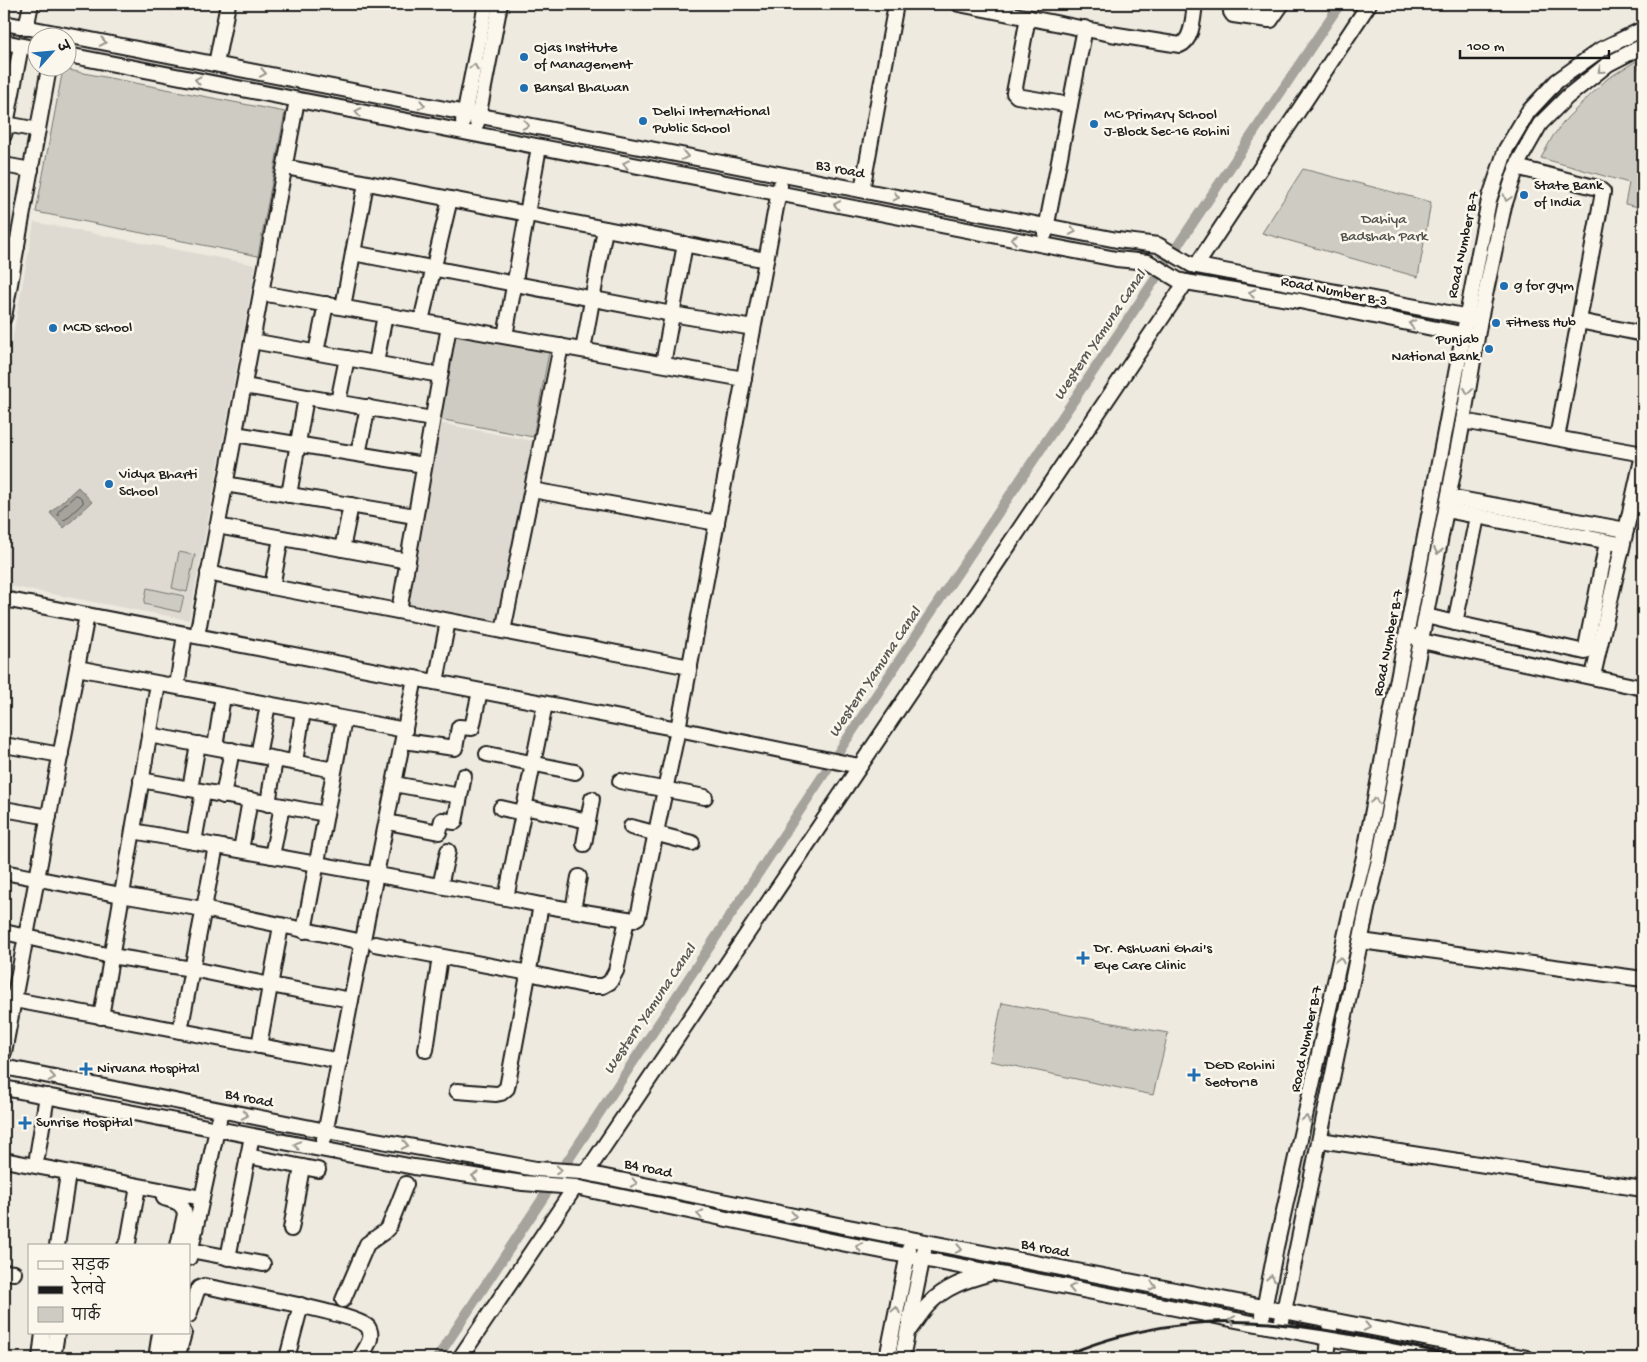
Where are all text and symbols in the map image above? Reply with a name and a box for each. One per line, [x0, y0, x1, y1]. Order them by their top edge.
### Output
north arrow [28, 28, 78, 78]
scale bar [1460, 28, 1608, 60]
text: उ [51, 37, 72, 57]
one-way arrow [99, 37, 108, 47]
text: 100 m [1466, 38, 1505, 56]
place label: Ojas Institute of Management [534, 39, 634, 74]
marker: Ojas Institute of Management [518, 51, 530, 63]
one-way arrow [468, 62, 479, 71]
one-way arrow [1597, 64, 1607, 73]
one-way arrow [258, 68, 267, 78]
one-way arrow [194, 76, 203, 86]
place label: Bansal Bhawan [533, 79, 629, 97]
marker: Bansal Bhawan [518, 82, 530, 94]
one-way arrow [418, 99, 427, 109]
place label: Delhi International Public School [652, 103, 770, 138]
place label: MC Primary School J-Block Sec-16 Rohini [1104, 106, 1230, 141]
one-way arrow [353, 107, 362, 117]
marker: Delhi International Public School [637, 115, 649, 127]
marker: MC Primary School J-Block Sec-16 Rohini [1088, 118, 1100, 130]
one-way arrow [521, 119, 530, 130]
one-way arrow [681, 150, 690, 161]
street label: B3 road [813, 156, 867, 184]
one-way arrow [621, 159, 630, 169]
place label: State Bank of India [1534, 177, 1604, 212]
street label: Road Number B-7 [1444, 189, 1484, 300]
marker: State Bank of India [1518, 189, 1530, 201]
one-way arrow [892, 191, 901, 202]
one-way arrow [1502, 193, 1512, 201]
one-way arrow [832, 200, 841, 211]
park label: Dahiya Badshah Park [1340, 211, 1429, 246]
one-way arrow [1069, 226, 1078, 236]
one-way arrow [1009, 235, 1018, 245]
water label: Western Yamuna Canal [1050, 266, 1152, 405]
street label: Road Number B-3 [1279, 273, 1389, 311]
place label: g for gym [1514, 277, 1574, 295]
marker: g for gym [1498, 280, 1510, 292]
one-way arrow [1248, 289, 1256, 299]
place label: Fitness Hub [1505, 314, 1576, 332]
marker: Fitness Hub [1490, 317, 1502, 329]
place label: MCD school [63, 319, 132, 337]
one-way arrow [1407, 319, 1416, 329]
marker: MCD school [47, 322, 59, 334]
place label: Punjab National Bank [1392, 331, 1480, 366]
marker: Punjab National Bank [1483, 343, 1495, 355]
one-way arrow [1463, 387, 1474, 395]
place label: Vidya Bharti School [118, 466, 197, 501]
marker: Vidya Bharti School [103, 478, 115, 490]
one-way arrow [1434, 546, 1444, 555]
street label: Road Number B-7 [1370, 587, 1408, 698]
water label: Western Yamuna Canal [825, 603, 927, 742]
one-way arrow [1369, 797, 1380, 806]
water label: Western Yamuna Canal [600, 940, 702, 1079]
place label: Dr. Ashwani Ghai's Eye Care Clinic [1093, 940, 1213, 975]
marker: Dr. Ashwani Ghai's Eye Care Clinic [1076, 951, 1090, 965]
one-way arrow [1335, 956, 1345, 965]
street label: Road Number B-7 [1287, 983, 1327, 1094]
place label: DGD Rohini Sector18 [1204, 1057, 1275, 1092]
place label: Nirvana Hospital [97, 1060, 200, 1078]
marker: Nirvana Hospital [79, 1062, 93, 1076]
marker: DGD Rohini Sector18 [1187, 1068, 1201, 1082]
one-way arrow [47, 1071, 56, 1082]
street label: B4 road [222, 1085, 276, 1113]
one-way arrow [241, 1109, 250, 1120]
place label: Sunrise Hospital [36, 1114, 133, 1132]
one-way arrow [1300, 1115, 1311, 1123]
marker: Sunrise Hospital [18, 1116, 32, 1130]
one-way arrow [293, 1140, 302, 1150]
one-way arrow [401, 1140, 409, 1150]
street label: B4 road [621, 1155, 675, 1183]
one-way arrow [555, 1165, 563, 1176]
one-way arrow [470, 1171, 478, 1182]
one-way arrow [629, 1177, 638, 1188]
one-way arrow [695, 1209, 704, 1219]
one-way arrow [788, 1210, 797, 1221]
street label: B4 road [1018, 1235, 1072, 1263]
one-way arrow [854, 1242, 863, 1253]
one-way arrow [955, 1243, 964, 1253]
legend [28, 1244, 190, 1334]
text: सड़क [71, 1258, 110, 1276]
one-way arrow [1265, 1273, 1275, 1282]
text: रेलवे [70, 1275, 106, 1300]
one-way arrow [1149, 1281, 1158, 1291]
one-way arrow [1068, 1284, 1077, 1294]
text: पार्क [71, 1303, 102, 1326]
one-way arrow [890, 1306, 901, 1315]
one-way arrow [1227, 1315, 1236, 1325]
one-way arrow [1362, 1322, 1371, 1332]

